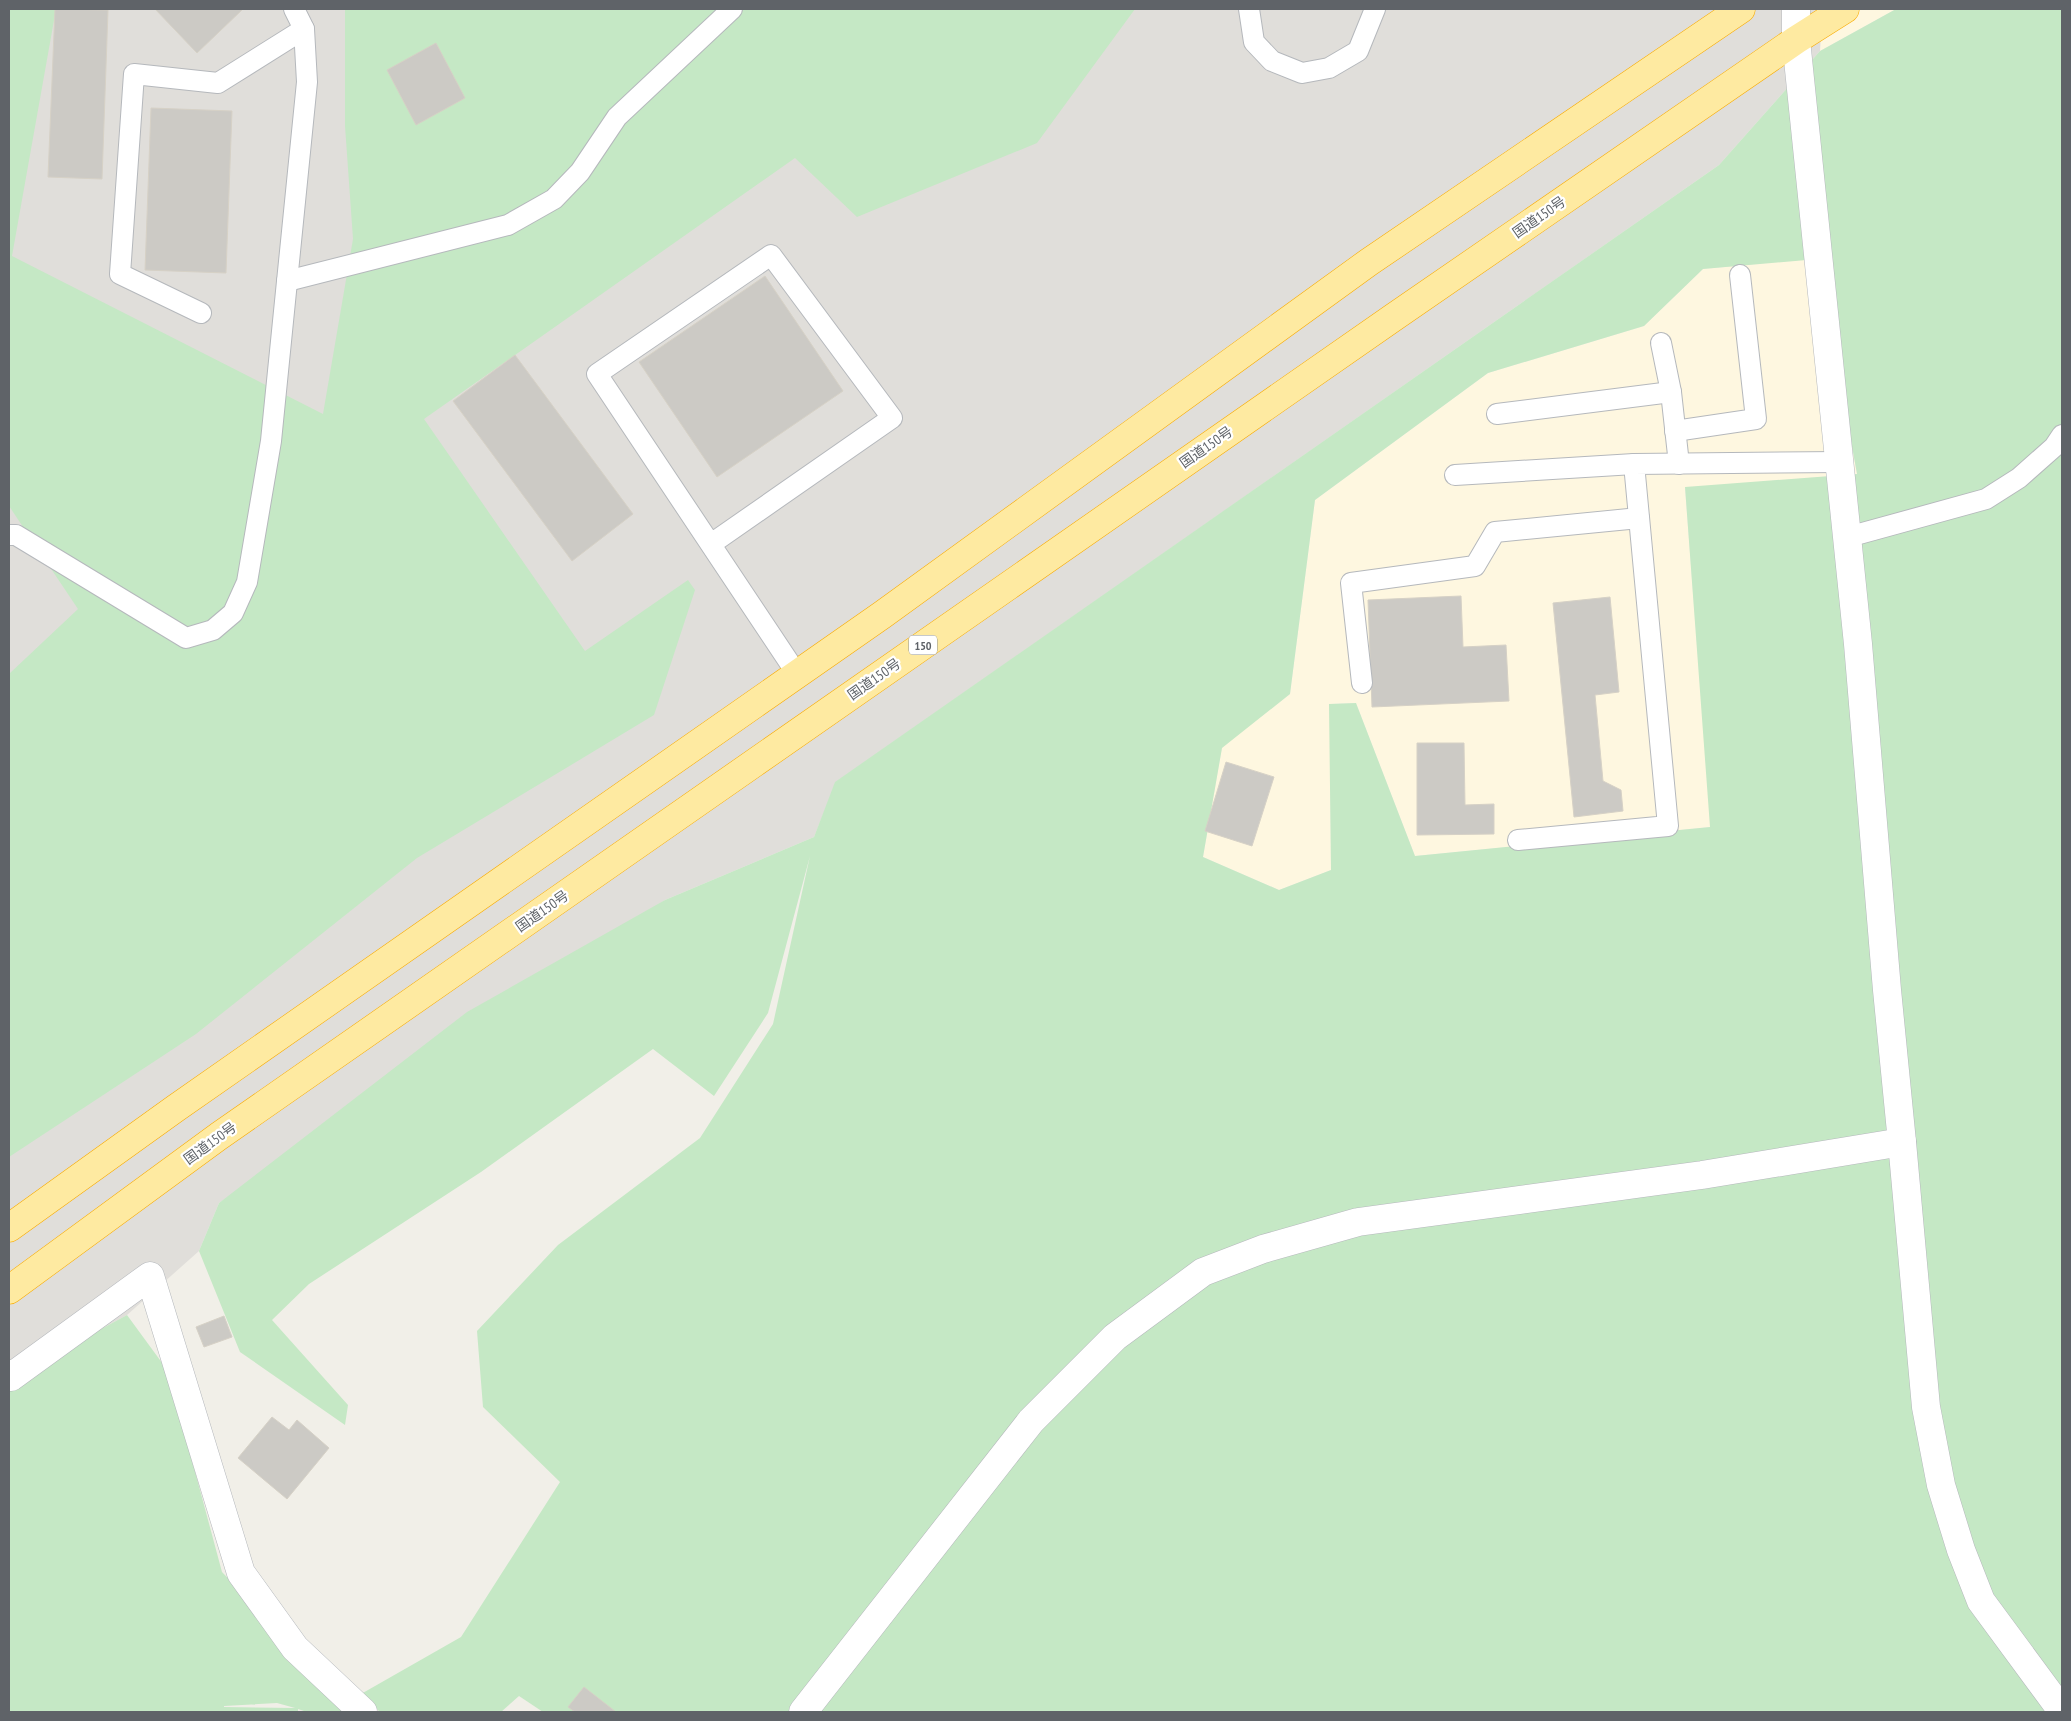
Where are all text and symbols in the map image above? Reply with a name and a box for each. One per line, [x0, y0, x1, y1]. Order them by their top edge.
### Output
street label: 国道150号 [1509, 192, 1569, 242]
street label: 国道150号 [1176, 422, 1236, 472]
road number: 150 [909, 636, 937, 654]
street label: 国道150号 [844, 654, 904, 704]
street label: 国道150号 [512, 886, 572, 936]
street label: 国道150号 [180, 1118, 240, 1168]

